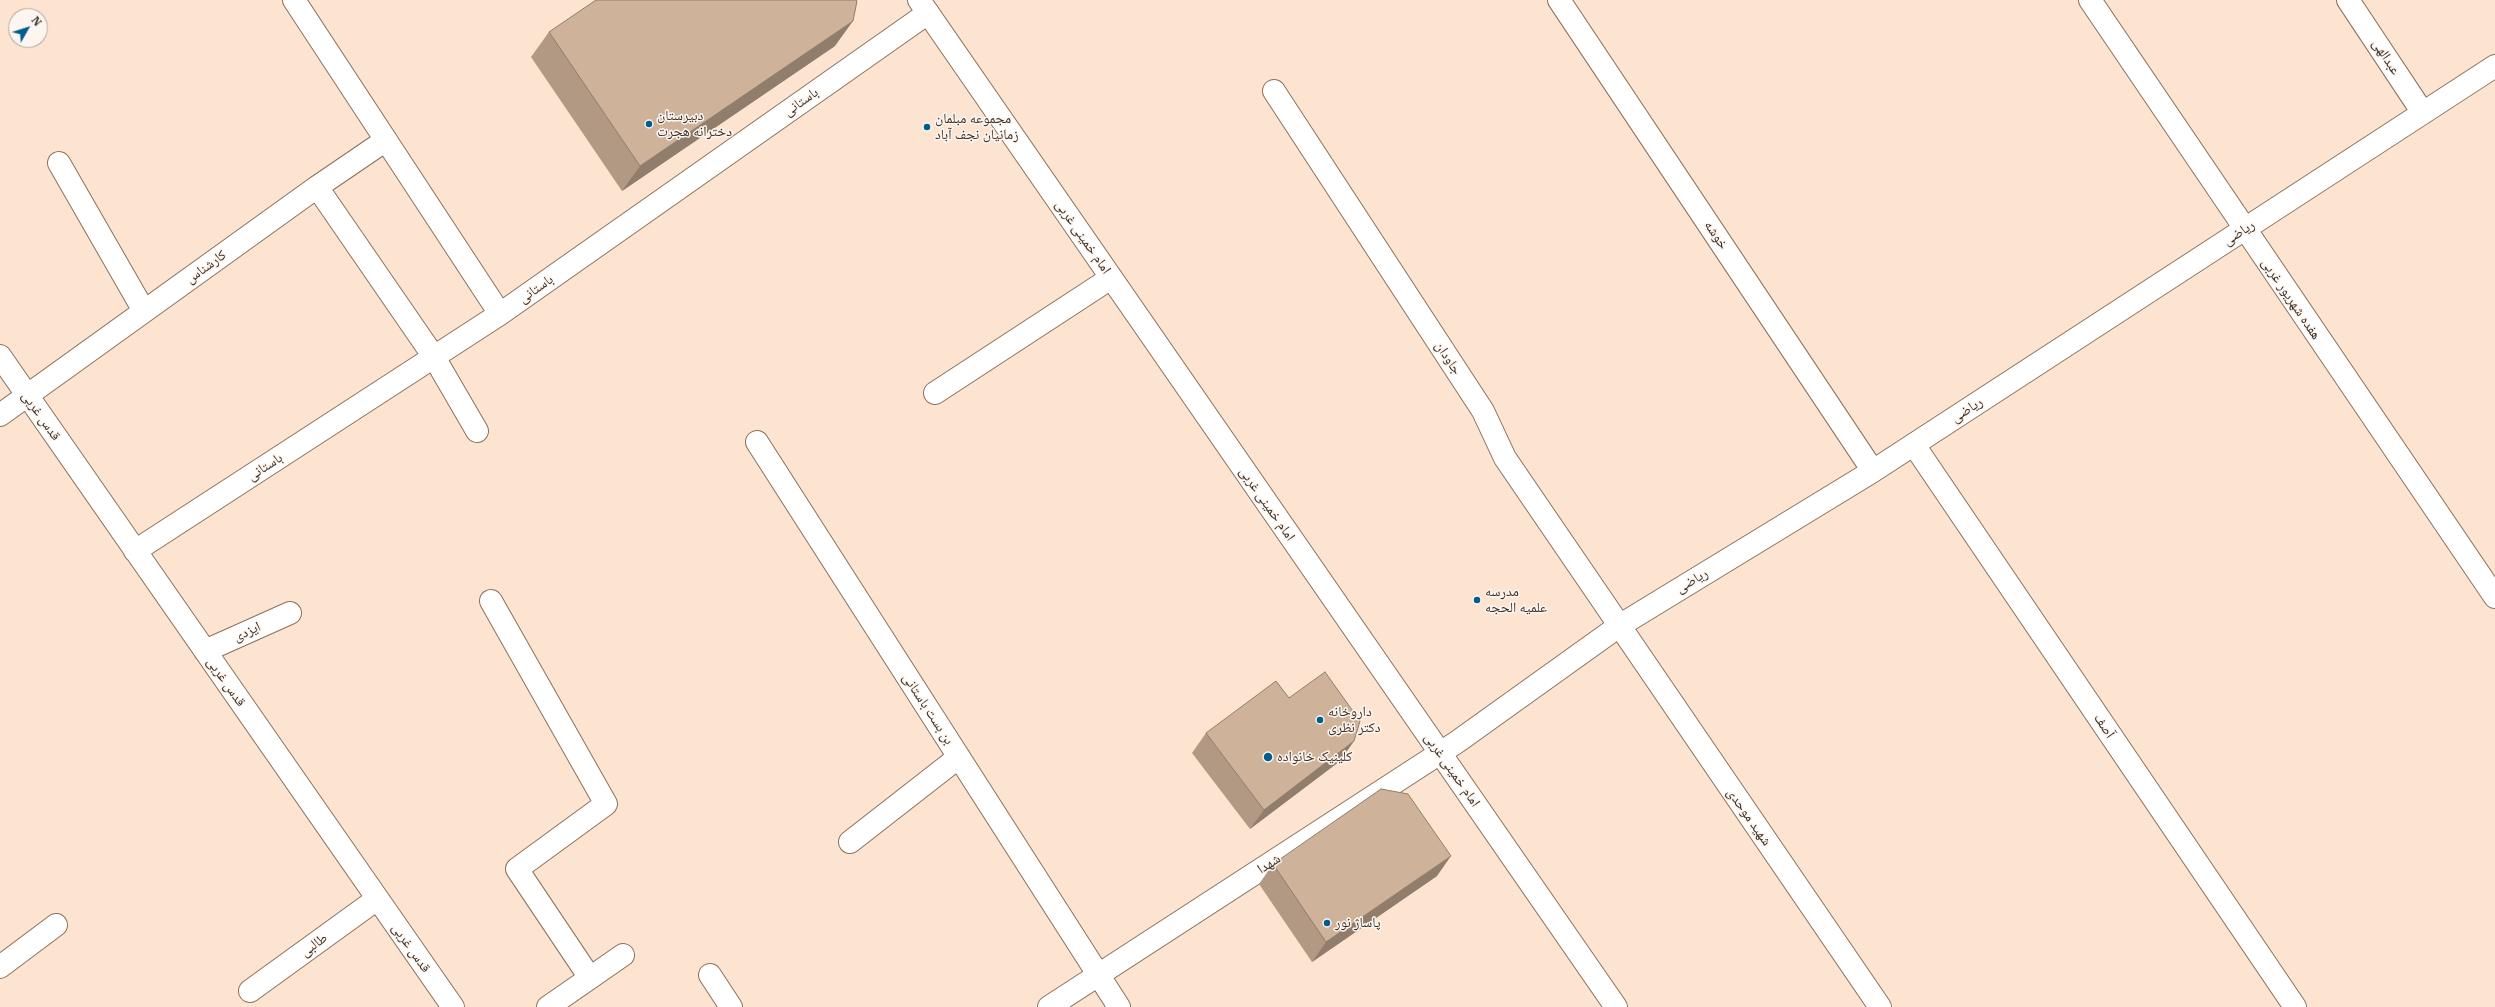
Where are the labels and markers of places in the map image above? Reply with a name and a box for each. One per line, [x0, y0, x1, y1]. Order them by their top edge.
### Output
place label: دبیرستان دخترانه هجرت [657, 108, 732, 140]
place label: مجموعه مبلمان زمانیان نجف آباد [935, 111, 1019, 144]
marker: دبیرستان دخترانه هجرت [644, 119, 654, 129]
marker: مجموعه مبلمان زمانیان نجف آباد [922, 122, 932, 132]
place label: مدرسه علمیه الحجه [1485, 584, 1547, 616]
marker: مدرسه علمیه الحجه [1472, 595, 1482, 605]
place label: داروخانه دکتر نظری [1328, 704, 1381, 736]
marker: داروخانه دکتر نظری [1315, 715, 1325, 725]
place label: کلینیک خانواده [1277, 749, 1352, 765]
marker: کلینیک خانواده [1262, 751, 1274, 763]
place label: پاساژ نور [1335, 915, 1381, 931]
marker: پاساژ نور [1322, 918, 1332, 928]

